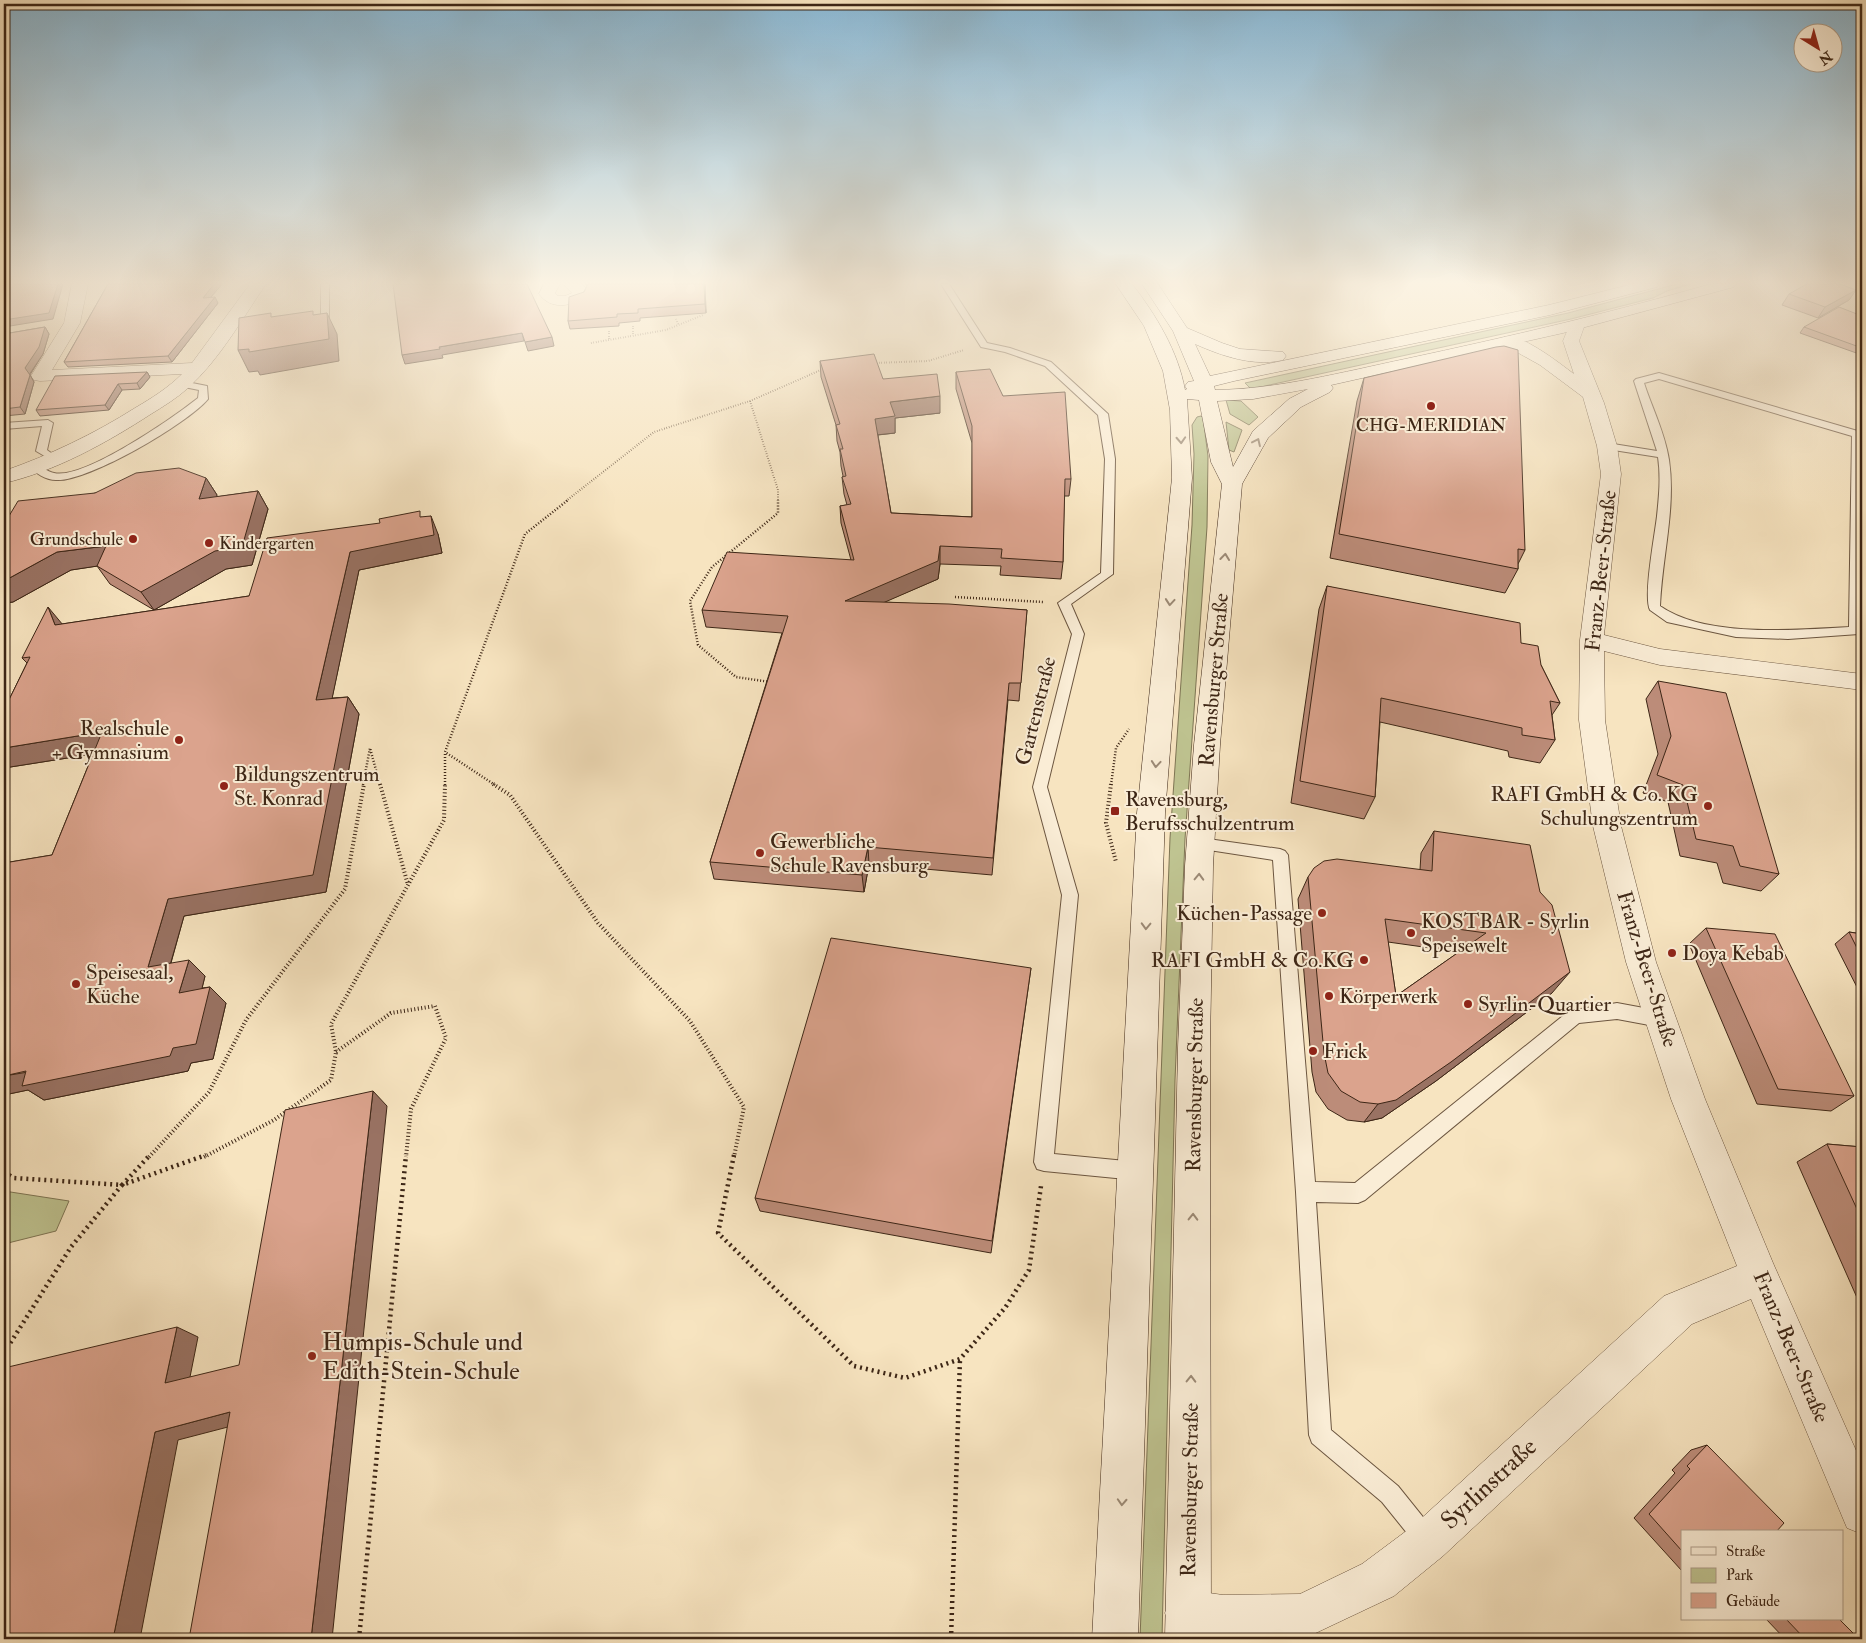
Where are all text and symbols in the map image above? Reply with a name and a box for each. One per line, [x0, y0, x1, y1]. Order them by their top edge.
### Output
north arrow [1794, 22, 1844, 72]
text: N [1815, 47, 1836, 69]
marker: CHG-MERIDIAN [1425, 400, 1437, 412]
place label: CHG-MERIDIAN [1356, 414, 1506, 437]
one-way arrow [1176, 436, 1187, 444]
one-way arrow [1250, 438, 1261, 447]
street label: Franz-Beer-Straße [1579, 489, 1623, 653]
place label: Grundschule [30, 528, 123, 551]
place label: Kindergarten [219, 532, 314, 555]
marker: Grundschule [127, 533, 139, 545]
marker: Kindergarten [203, 537, 215, 549]
one-way arrow [1219, 553, 1230, 561]
street label: Ravensburger Straße [1193, 592, 1235, 768]
one-way arrow [1165, 598, 1176, 606]
street label: Gartenstraße [1009, 654, 1063, 768]
place label: Realschule + Gymnasium [52, 715, 169, 766]
marker: Realschule + Gymnasium [173, 734, 185, 746]
one-way arrow [1150, 760, 1161, 768]
place label: Bildungszentrum St. Konrad [234, 761, 380, 812]
marker: Bildungszentrum St. Konrad [218, 780, 230, 792]
place label: RAFI GmbH & Co. KG Schulungszentrum [1490, 781, 1698, 832]
place label: Ravensburg, Berufsschulzentrum [1125, 786, 1294, 837]
marker: RAFI GmbH & Co. KG Schulungszentrum [1702, 800, 1714, 812]
marker: Ravensburg, Berufsschulzentrum [1109, 805, 1121, 817]
place label: Gewerbliche Schule Ravensburg [770, 828, 929, 879]
marker: Gewerbliche Schule Ravensburg [754, 847, 766, 859]
one-way arrow [1194, 872, 1204, 880]
street label: Franz-Beer-Straße [1610, 888, 1684, 1051]
place label: Küchen-Passage [1176, 900, 1312, 927]
marker: Küchen-Passage [1316, 907, 1328, 919]
place label: KOSTBAR - Syrlin Speisewelt [1421, 908, 1590, 959]
one-way arrow [1141, 922, 1152, 930]
marker: KOSTBAR - Syrlin Speisewelt [1405, 927, 1417, 939]
place label: Doya Kebab [1682, 940, 1784, 967]
place label: RAFI GmbH & Co.KG [1151, 947, 1354, 974]
marker: Doya Kebab [1666, 947, 1678, 959]
marker: RAFI GmbH & Co.KG [1358, 954, 1370, 966]
place label: Speisesaal, Küche [86, 959, 173, 1010]
marker: Speisesaal, Küche [70, 978, 82, 990]
place label: Körperwerk [1339, 983, 1438, 1010]
marker: Körperwerk [1323, 990, 1335, 1002]
place label: Syrlin-Quartier [1478, 991, 1611, 1018]
street label: Ravensburger Straße [1180, 997, 1210, 1172]
marker: Syrlin-Quartier [1462, 998, 1474, 1010]
place label: Frick [1323, 1038, 1368, 1065]
marker: Frick [1307, 1045, 1319, 1057]
one-way arrow [1188, 1213, 1198, 1220]
street label: Franz-Beer-Straße [1747, 1267, 1835, 1427]
place label: Humpis-Schule und Edith-Stein-Schule [322, 1327, 523, 1387]
marker: Humpis-Schule und Edith-Stein-Schule [306, 1350, 318, 1362]
one-way arrow [1186, 1375, 1196, 1383]
street label: Ravensburger Straße [1175, 1402, 1205, 1577]
street label: Syrlinstraße [1435, 1432, 1543, 1536]
one-way arrow [1116, 1498, 1127, 1506]
legend [1681, 1530, 1844, 1620]
text: Straße [1726, 1542, 1765, 1561]
text: Park [1726, 1566, 1753, 1585]
text: Gebäude [1726, 1592, 1780, 1611]

